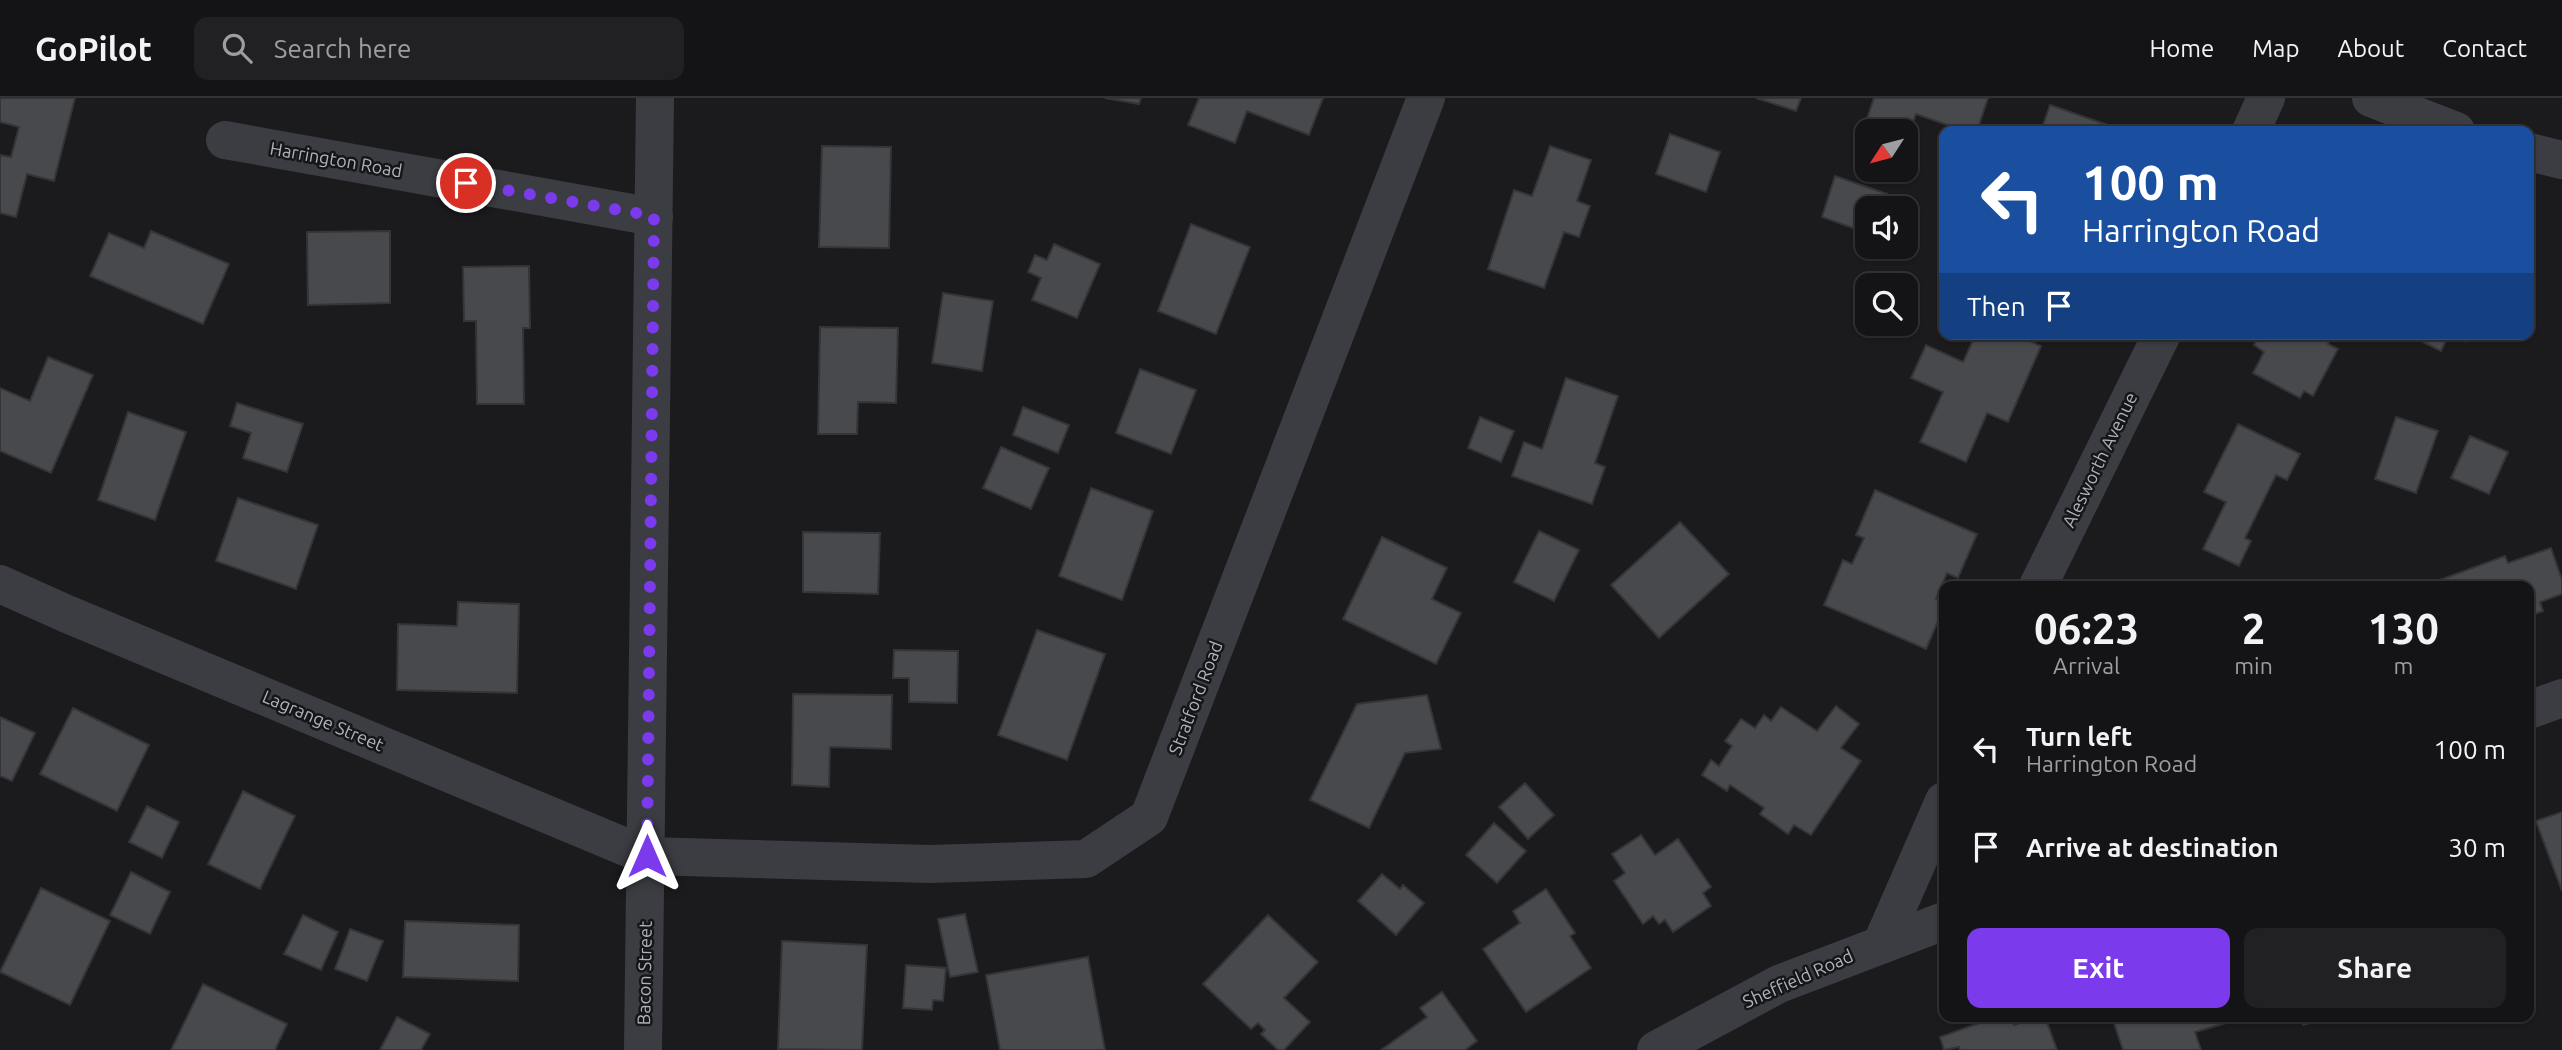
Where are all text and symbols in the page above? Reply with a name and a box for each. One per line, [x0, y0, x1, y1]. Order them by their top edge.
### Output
search box [194, 17, 684, 80]
icon: search [218, 29, 256, 67]
text: GoPilot [35, 30, 152, 67]
text: Search here [274, 34, 411, 63]
text: Home [2149, 35, 2214, 62]
text: Map [2252, 35, 2299, 62]
text: About [2337, 35, 2404, 62]
text: Contact [2442, 35, 2527, 62]
north arrow [1855, 119, 1918, 182]
map controls [1855, 119, 1918, 336]
street label: Harrington Road [269, 138, 404, 180]
pin [436, 153, 496, 213]
icon: left [1967, 154, 2058, 245]
text: 100 m [2082, 154, 2219, 209]
icon: arrive [447, 164, 485, 202]
button: sound [1855, 196, 1918, 259]
text: Harrington Road [2082, 212, 2320, 248]
button: search [1855, 273, 1918, 336]
icon: arrive [2040, 287, 2078, 325]
text: Then [1967, 292, 2026, 321]
street label: Alesworth Avenue [2058, 389, 2140, 530]
text: 06:23 [2034, 605, 2139, 652]
text: 2 [2242, 605, 2265, 652]
text: 130 [2368, 605, 2439, 652]
street label: Stratford Road [1164, 638, 1226, 757]
text: Arrival [2053, 653, 2120, 678]
text: min [2234, 653, 2273, 678]
text: m [2393, 653, 2413, 678]
street label: Lagrange Street [260, 686, 387, 755]
text: Turn left [2026, 722, 2132, 751]
icon: left [1967, 730, 2005, 768]
text: 100 m [2434, 735, 2506, 764]
text: Harrington Road [2026, 751, 2197, 776]
position arrow [610, 819, 684, 893]
icon: arrive [1967, 828, 2005, 866]
text: Arrive at destination [2026, 833, 2279, 862]
text: 30 m [2448, 833, 2506, 862]
street label: Bacon Street [633, 921, 655, 1025]
button: Exit [1967, 928, 2230, 1008]
button: Share [2244, 928, 2506, 1008]
street label: Sheffield Road [1739, 945, 1856, 1011]

